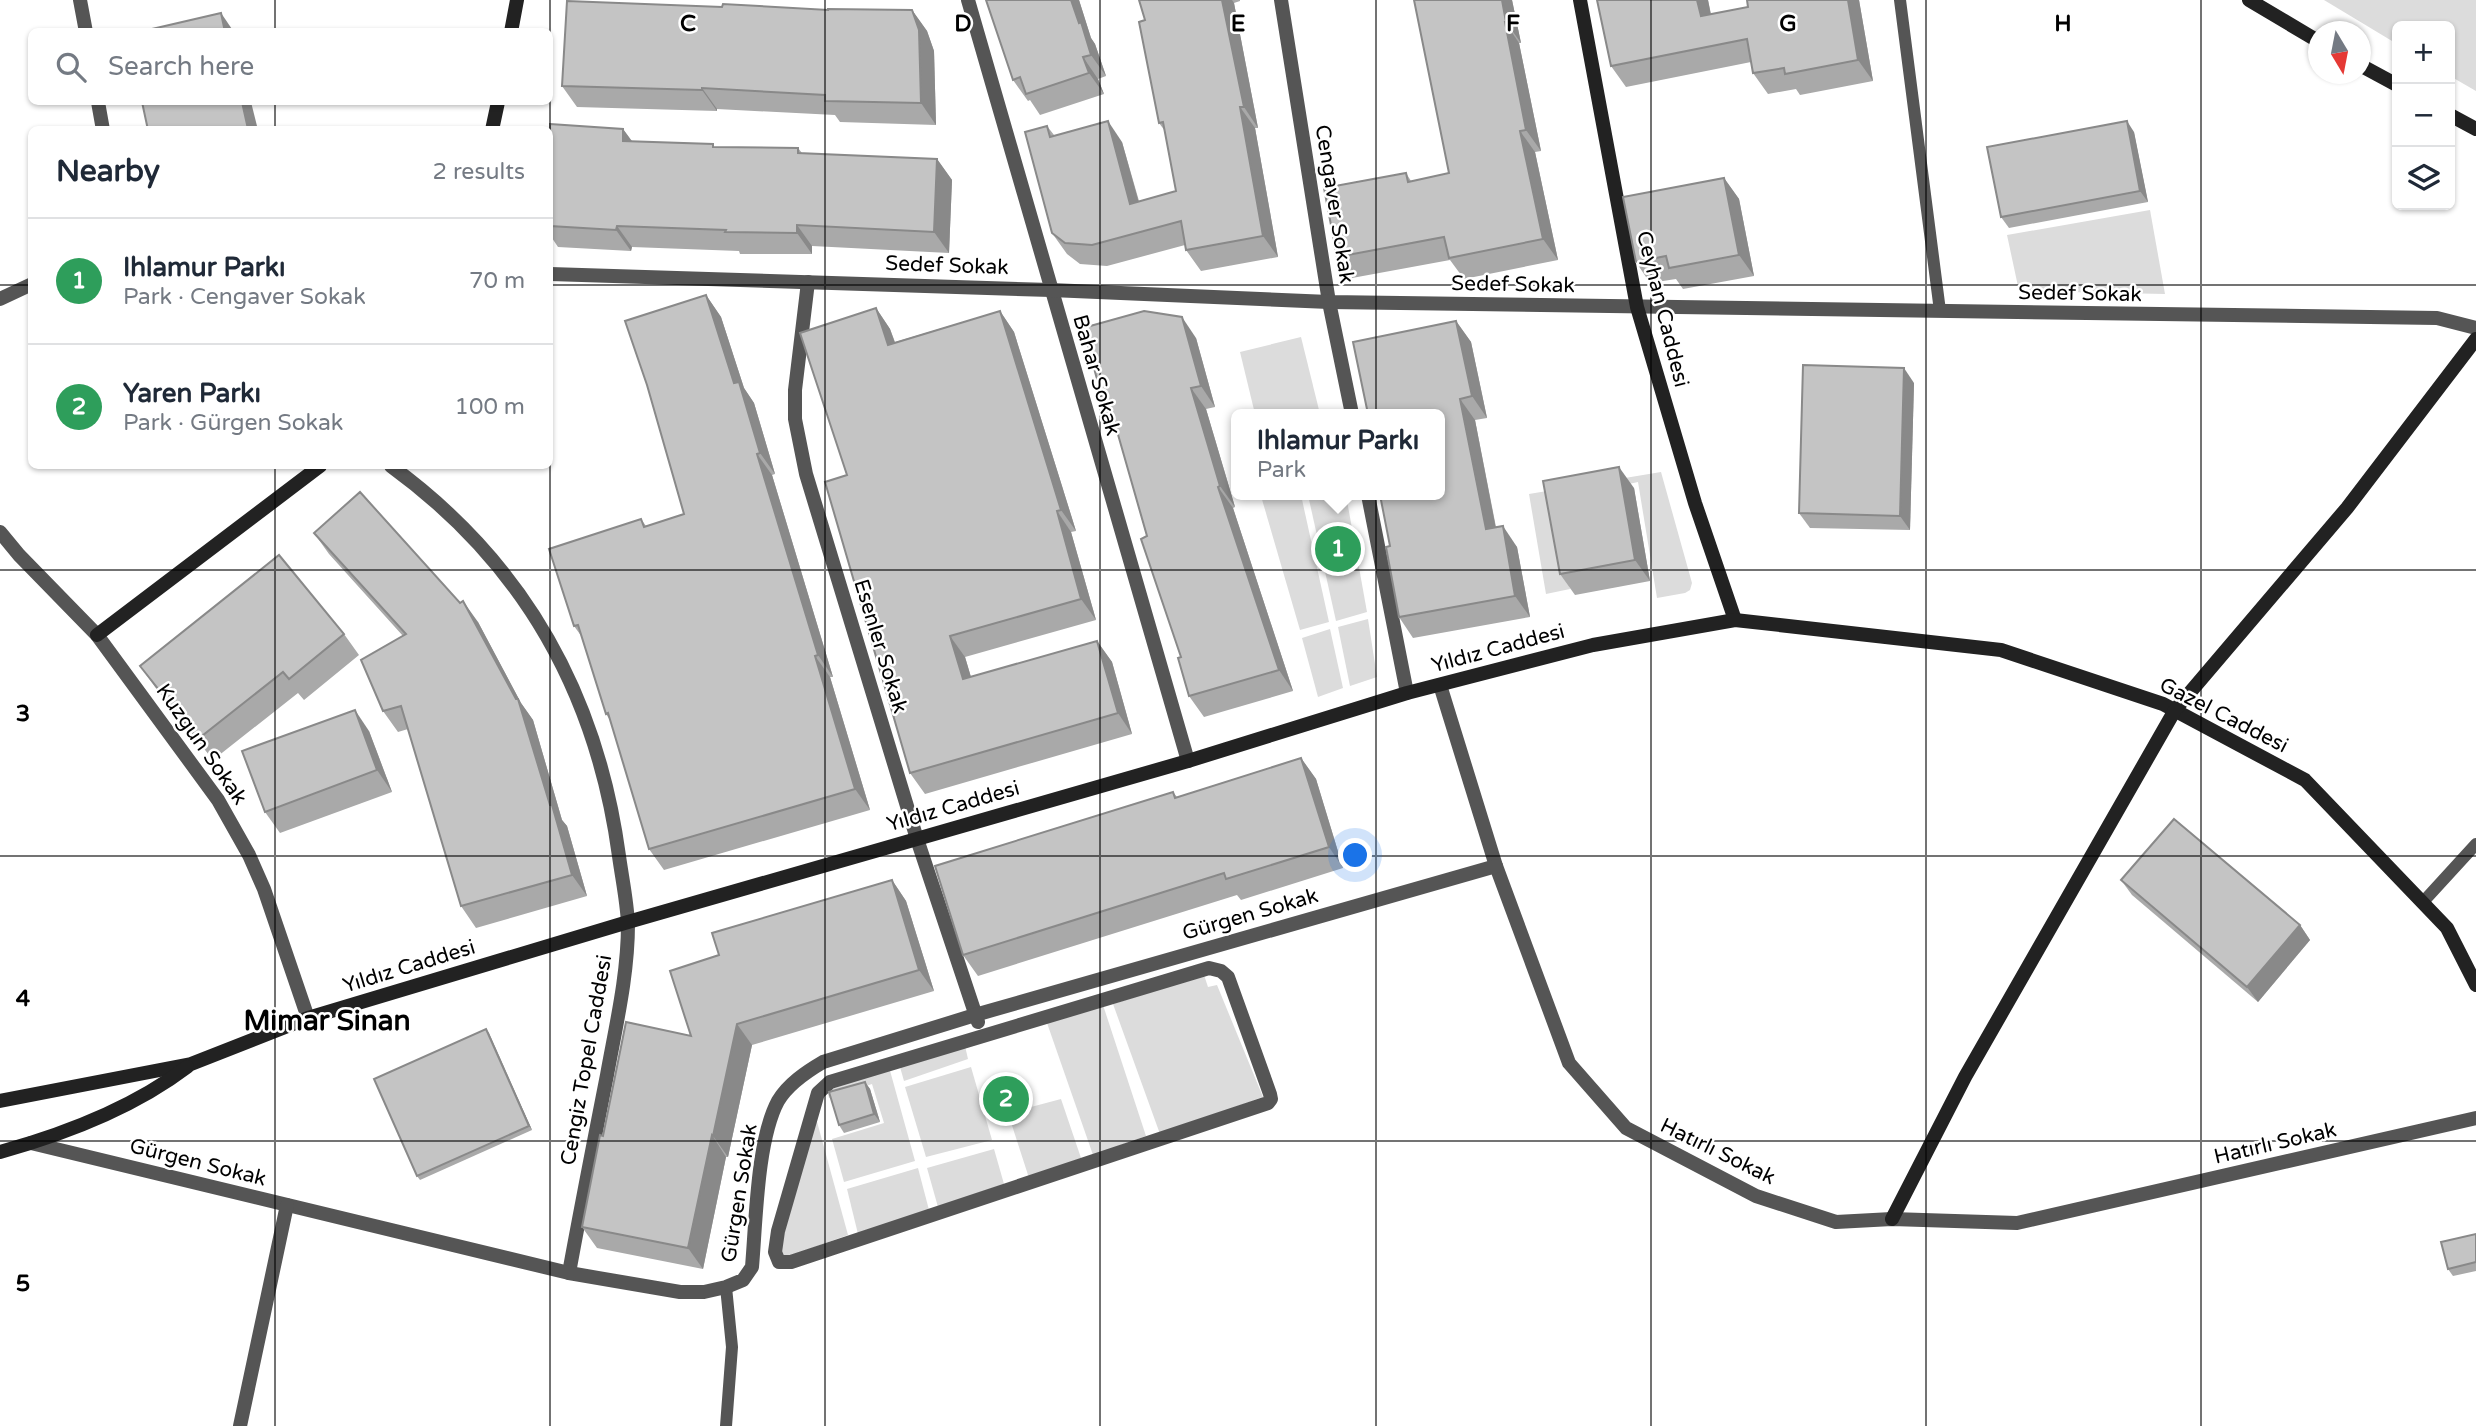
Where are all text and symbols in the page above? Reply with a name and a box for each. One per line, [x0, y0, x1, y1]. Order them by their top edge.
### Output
text: C [680, 10, 696, 38]
text: D [954, 10, 972, 38]
text: E [1231, 10, 1245, 38]
text: F [1506, 10, 1520, 38]
text: G [1779, 10, 1797, 38]
text: H [2054, 10, 2072, 38]
north arrow [2308, 21, 2371, 84]
map controls [2392, 21, 2455, 210]
button: + [2392, 21, 2455, 84]
search box [28, 28, 553, 105]
icon: search [52, 48, 90, 86]
text: Search here [108, 51, 254, 82]
button: − [2392, 84, 2455, 147]
street label: Cengaver Sokak [1310, 123, 1359, 285]
button: layers [2392, 147, 2455, 210]
text: Nearby [56, 153, 160, 190]
text: 2 results [432, 158, 525, 186]
street label: Ceyhan Caddesi [1631, 228, 1694, 390]
street label: Sedef Sokak [885, 251, 1009, 280]
text: Ihlamur Parkı [123, 252, 285, 283]
text: 1 [72, 267, 86, 295]
text: 70 m [469, 267, 525, 295]
street label: Sedef Sokak [1451, 271, 1575, 298]
street label: Sedef Sokak [2018, 280, 2142, 307]
text: Park · Cengaver Sokak [123, 283, 366, 311]
street label: Bahar Sokak [1067, 312, 1126, 438]
text: Yaren Parkı [123, 378, 261, 409]
text: 2 [72, 393, 86, 421]
text: 100 m [455, 393, 525, 421]
text: Park · Gürgen Sokak [123, 409, 343, 437]
popup [1231, 409, 1445, 500]
text: Ihlamur Parkı [1257, 425, 1419, 456]
text: Park [1257, 456, 1306, 484]
pin: 1 [1315, 523, 1361, 575]
street label: Esenler Sokak [848, 576, 913, 716]
street label: Yıldız Caddesi [1429, 619, 1567, 678]
street label: Gazel Caddesi [2155, 672, 2292, 759]
street label: Kuzgun Sokak [151, 679, 252, 810]
text: 3 [16, 700, 30, 728]
street label: Yıldız Caddesi [884, 776, 1022, 837]
your location [1338, 838, 1372, 872]
street label: Gürgen Sokak [1179, 883, 1321, 946]
street label: Yıldız Caddesi [340, 935, 478, 998]
street label: Cengiz Topel Caddesi [556, 953, 617, 1167]
text: 4 [16, 985, 31, 1013]
district label: Mimar Sinan [244, 1004, 411, 1038]
pin: 2 [983, 1073, 1029, 1125]
street label: Hatırlı Sokak [1656, 1113, 1779, 1190]
street label: Hatırlı Sokak [2211, 1117, 2339, 1170]
street label: Gürgen Sokak [716, 1122, 763, 1264]
street label: Gürgen Sokak [127, 1133, 269, 1192]
text: 5 [16, 1270, 30, 1298]

